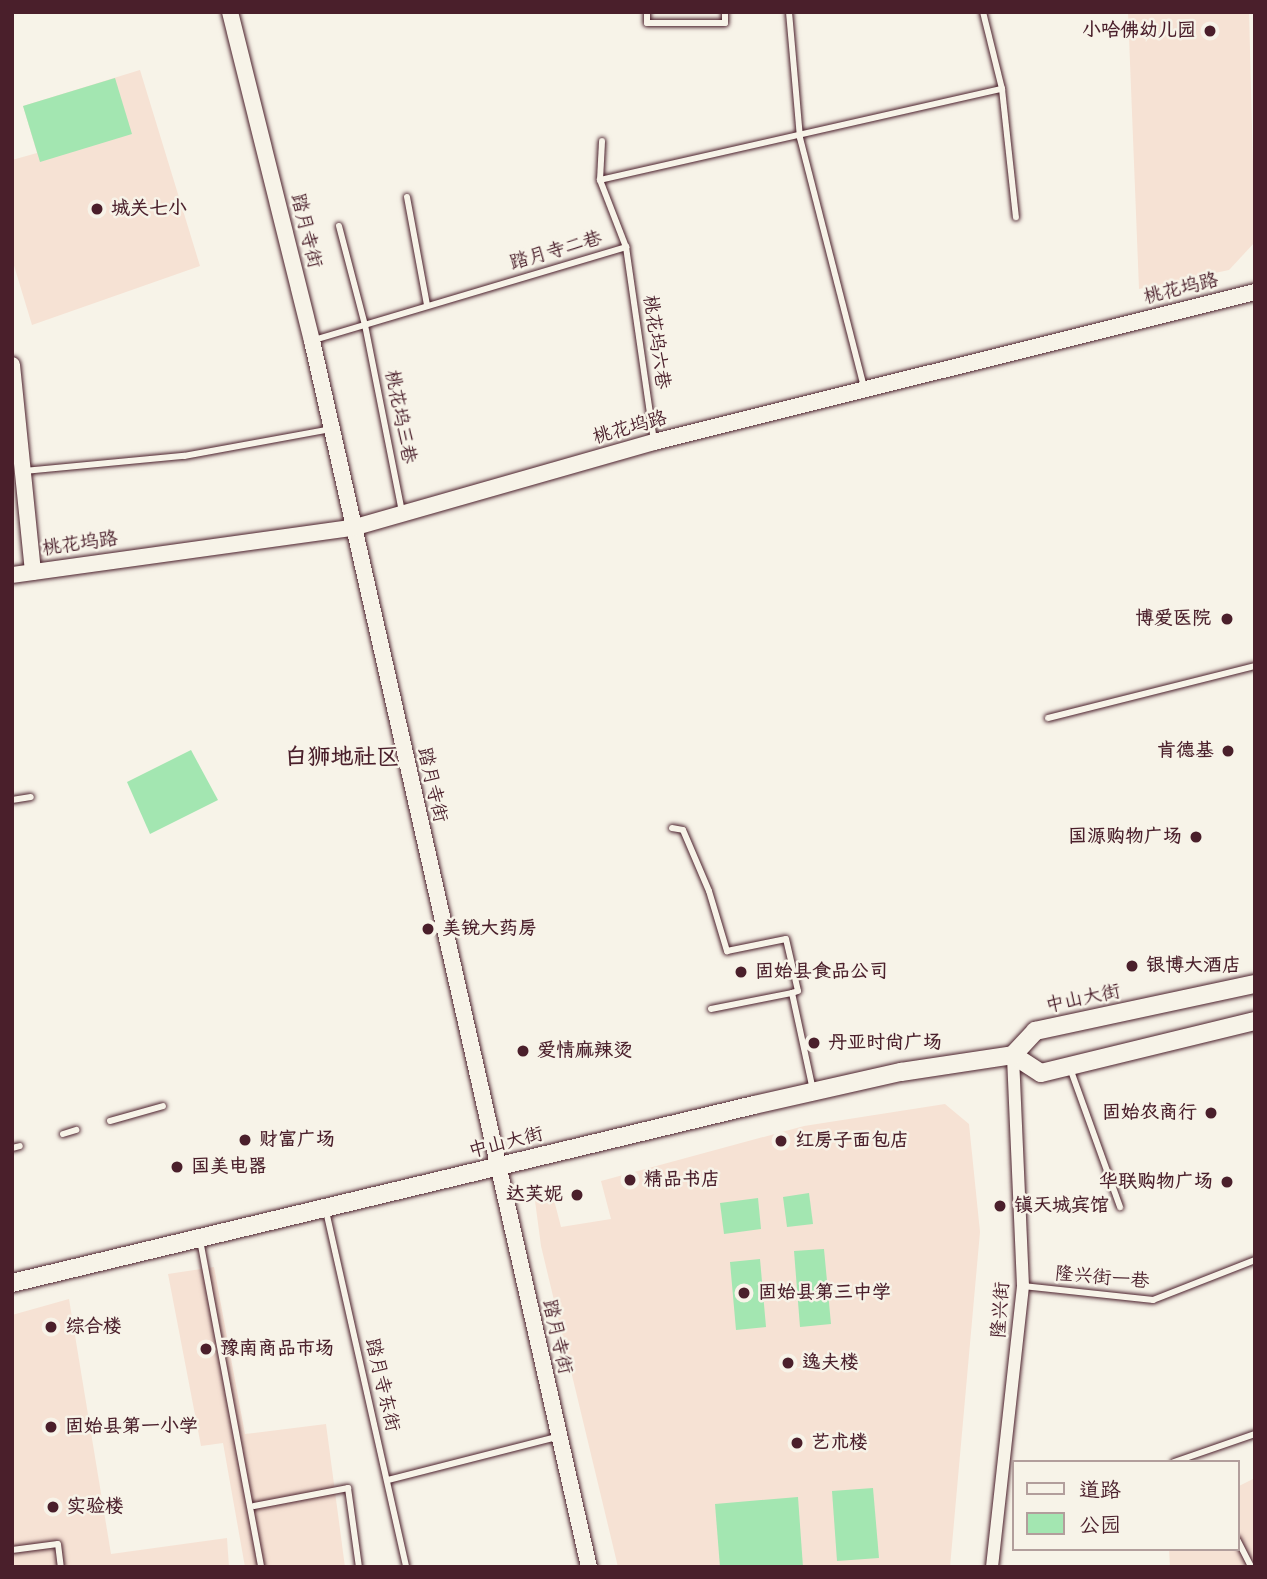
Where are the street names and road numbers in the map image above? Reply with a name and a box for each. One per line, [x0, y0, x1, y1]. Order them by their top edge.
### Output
street label: 踏月寺街 [286, 191, 326, 271]
street label: 踏月寺二巷 [507, 227, 605, 275]
street label: 桃花坞路 [1141, 269, 1221, 309]
street label: 桃花坞六巷 [638, 293, 674, 391]
street label: 桃花坞三巷 [380, 368, 420, 466]
street label: 桃花坞路 [590, 407, 670, 449]
street label: 桃花坞路 [41, 527, 119, 561]
street label: 踏月寺街 [412, 745, 452, 825]
street label: 中山大街 [1043, 980, 1123, 1018]
street label: 中山大街 [466, 1123, 546, 1163]
street label: 隆兴街一巷 [1054, 1263, 1150, 1293]
street label: 隆兴街 [988, 1281, 1014, 1339]
street label: 踏月寺街 [537, 1297, 577, 1377]
street label: 踏月寺东街 [360, 1336, 404, 1434]

